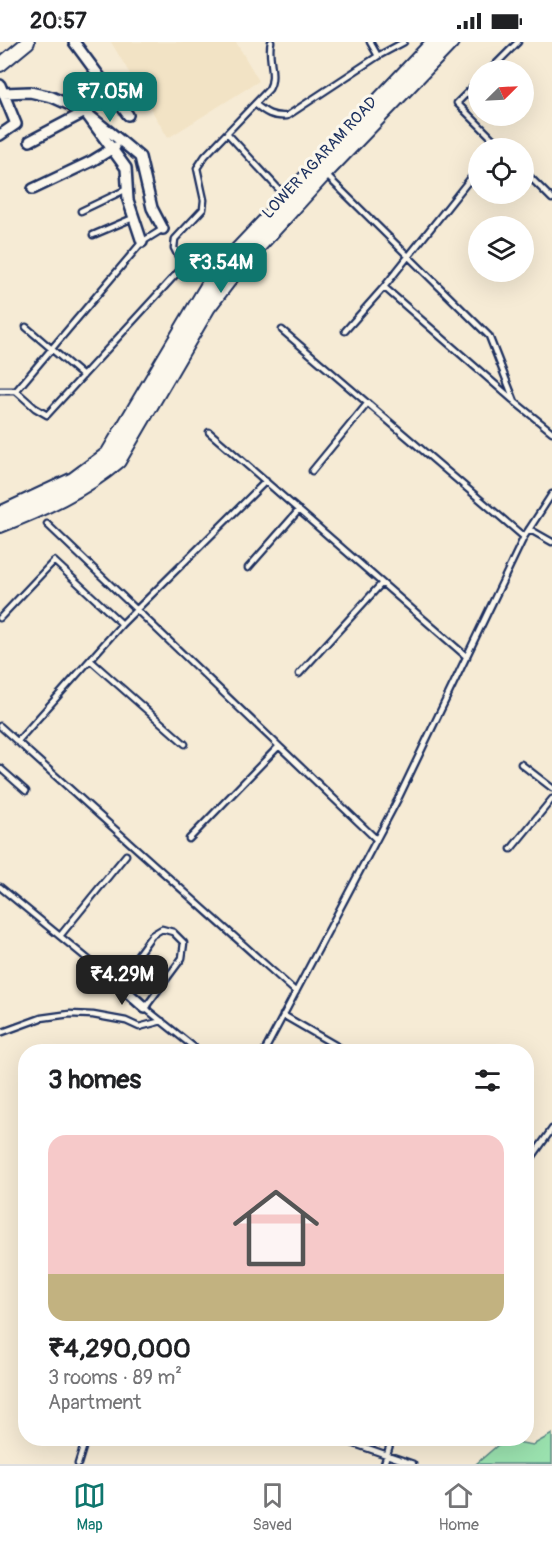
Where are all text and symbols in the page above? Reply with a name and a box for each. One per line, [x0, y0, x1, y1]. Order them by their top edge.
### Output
text: 20:57 [30, 7, 87, 35]
north arrow [468, 60, 534, 126]
map controls [468, 60, 534, 282]
pin: ₹7.05M [61, 72, 159, 123]
text: ₹7.05M [77, 79, 143, 104]
street label: LOWER AGARAM ROAD [258, 92, 382, 223]
button: locate [468, 138, 534, 204]
button: layers [468, 216, 534, 282]
pin: ₹3.54M [172, 243, 270, 294]
text: ₹3.54M [189, 250, 253, 275]
pin: ₹4.29M [73, 955, 171, 1006]
text: ₹4.29M [90, 962, 154, 987]
text: 3 homes [48, 1064, 141, 1096]
icon: filters [471, 1064, 504, 1097]
icon: home [222, 1174, 330, 1282]
text: ₹4,290,000 [48, 1333, 191, 1365]
text: 3 rooms · 89 m² [48, 1365, 182, 1390]
text: Apartment [48, 1390, 141, 1415]
tab: Map [73, 1479, 106, 1535]
tab: Saved [252, 1479, 292, 1535]
tab: Home [438, 1479, 479, 1535]

